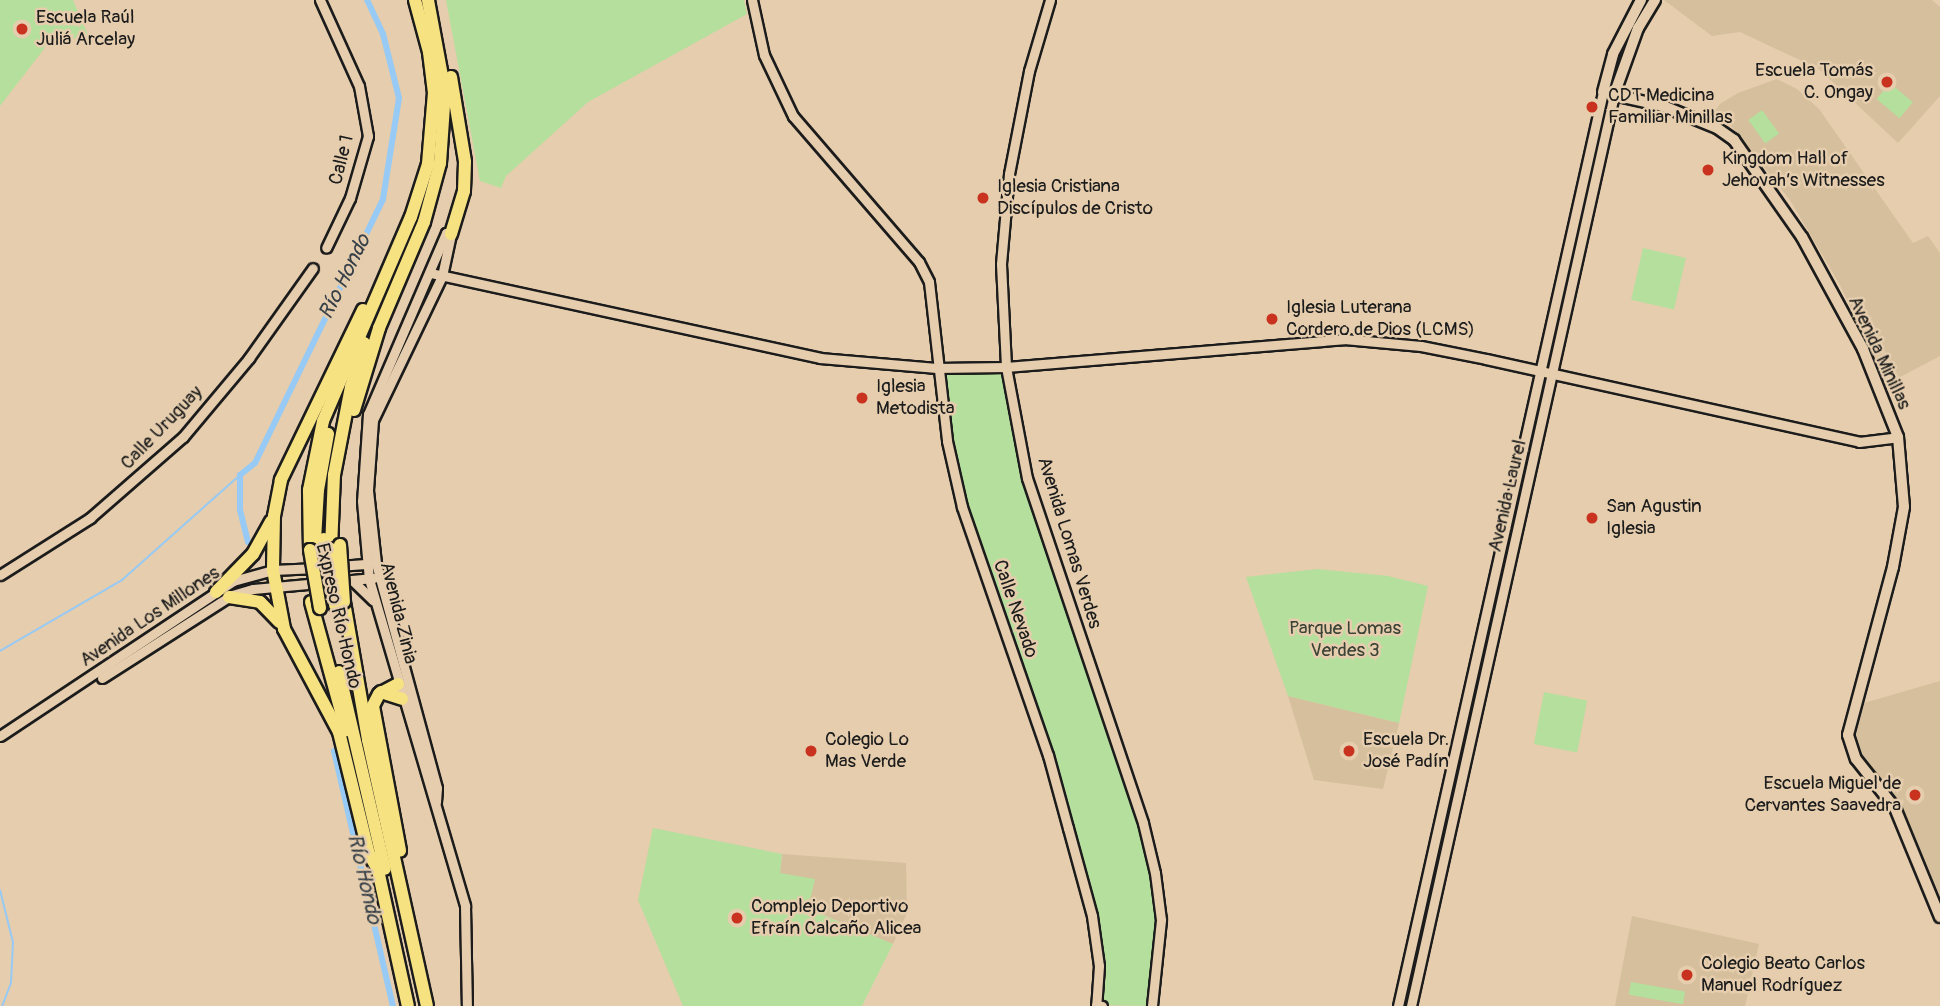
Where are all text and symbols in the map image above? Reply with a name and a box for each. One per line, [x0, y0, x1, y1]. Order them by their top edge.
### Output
place label: Escuela Raúl Juliá Arcelay [36, 7, 135, 51]
marker: Escuela Raúl Juliá Arcelay [14, 21, 30, 37]
place label: Escuela Tomás C. Ongay [1755, 60, 1873, 104]
marker: Escuela Tomás C. Ongay [1879, 74, 1895, 90]
place label: CDT Medicina Familiar Minillas [1608, 85, 1732, 129]
marker: CDT Medicina Familiar Minillas [1582, 97, 1602, 117]
street label: Calle 1 [325, 133, 359, 187]
place label: Kingdom Hall of Jehovah’s Witnesses [1722, 148, 1885, 192]
marker: Kingdom Hall of Jehovah’s Witnesses [1700, 162, 1716, 178]
place label: Iglesia Cristiana Discípulos de Cristo [997, 176, 1153, 220]
marker: Iglesia Cristiana Discípulos de Cristo [975, 190, 991, 206]
water label: Río Hondo [314, 230, 376, 324]
street label: Avenida Minillas [1843, 293, 1915, 413]
place label: Iglesia Luterana Cordero de Dios (LCMS) [1286, 297, 1475, 341]
marker: Iglesia Luterana Cordero de Dios (LCMS) [1264, 311, 1280, 327]
place label: Iglesia Metodista [876, 376, 955, 420]
street label: Calle Uruguay [116, 381, 208, 475]
marker: Iglesia Metodista [854, 390, 870, 406]
street label: Avenida Laurel [1484, 438, 1532, 554]
street label: Avenida Lomas Verdes [1032, 454, 1106, 632]
place label: San Agustin Iglesia [1606, 496, 1702, 540]
marker: San Agustin Iglesia [1584, 510, 1600, 526]
street label: Expreso Río Hondo [310, 541, 366, 691]
street label: Calle Nevado [988, 557, 1042, 661]
street label: Avenida Zinia [374, 560, 422, 666]
street label: Avenida Los Millones [76, 562, 224, 672]
park label: Parque Lomas Verdes 3 [1289, 618, 1401, 662]
place label: Colegio Lo Mas Verde [825, 729, 909, 773]
place label: Escuela Dr. José Padín [1363, 729, 1449, 773]
marker: Colegio Lo Mas Verde [803, 743, 819, 759]
marker: Escuela Dr. José Padín [1341, 743, 1357, 759]
place label: Escuela Miguel de Cervantes Saavedra [1745, 773, 1901, 817]
marker: Escuela Miguel de Cervantes Saavedra [1907, 787, 1923, 803]
water label: Río Hondo [341, 832, 387, 926]
place label: Complejo Deportivo Efraín Calcaño Alicea [751, 896, 921, 940]
marker: Complejo Deportivo Efraín Calcaño Alicea [729, 910, 745, 926]
place label: Colegio Beato Carlos Manuel Rodríguez [1701, 953, 1865, 997]
marker: Colegio Beato Carlos Manuel Rodríguez [1679, 967, 1695, 983]

